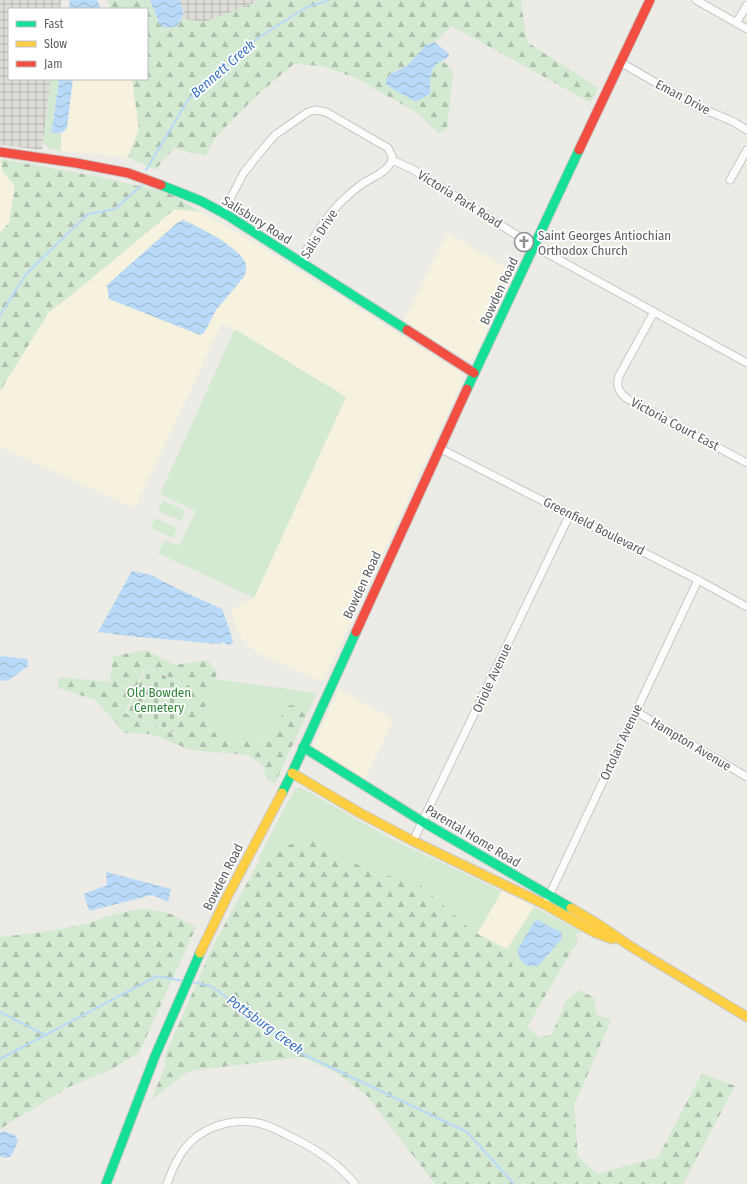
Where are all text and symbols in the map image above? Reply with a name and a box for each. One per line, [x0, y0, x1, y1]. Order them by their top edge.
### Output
legend [8, 8, 148, 80]
text: Fast [44, 17, 63, 31]
text: Slow [44, 37, 67, 51]
water label: Bennett Creek [187, 37, 259, 101]
text: Jam [44, 57, 62, 71]
street label: Eman Drive [653, 76, 713, 118]
street label: Victoria Park Road [415, 167, 505, 231]
street label: Salisbury Road [220, 193, 294, 247]
street label: Salis Drive [298, 207, 340, 261]
place label: Saint Georges Antiochian Orthodox Church [538, 228, 671, 258]
church icon: Saint Georges Antiochian Orthodox Church [513, 231, 535, 253]
street label: Bowden Road [477, 255, 521, 327]
street label: Victoria Court East [628, 395, 722, 454]
street label: Greenfield Boulevard [541, 494, 647, 558]
street label: Bowden Road [340, 549, 384, 621]
street label: Oriole Avenue [469, 641, 515, 715]
park label: Old Bowden Cemetery [127, 685, 191, 715]
street label: Ortolan Avenue [597, 702, 645, 782]
street label: Hampton Avenue [648, 714, 734, 774]
street label: Parental Home Road [423, 802, 523, 870]
street label: Bowden Road [200, 841, 246, 913]
water label: Pottsburg Creek [224, 992, 307, 1058]

